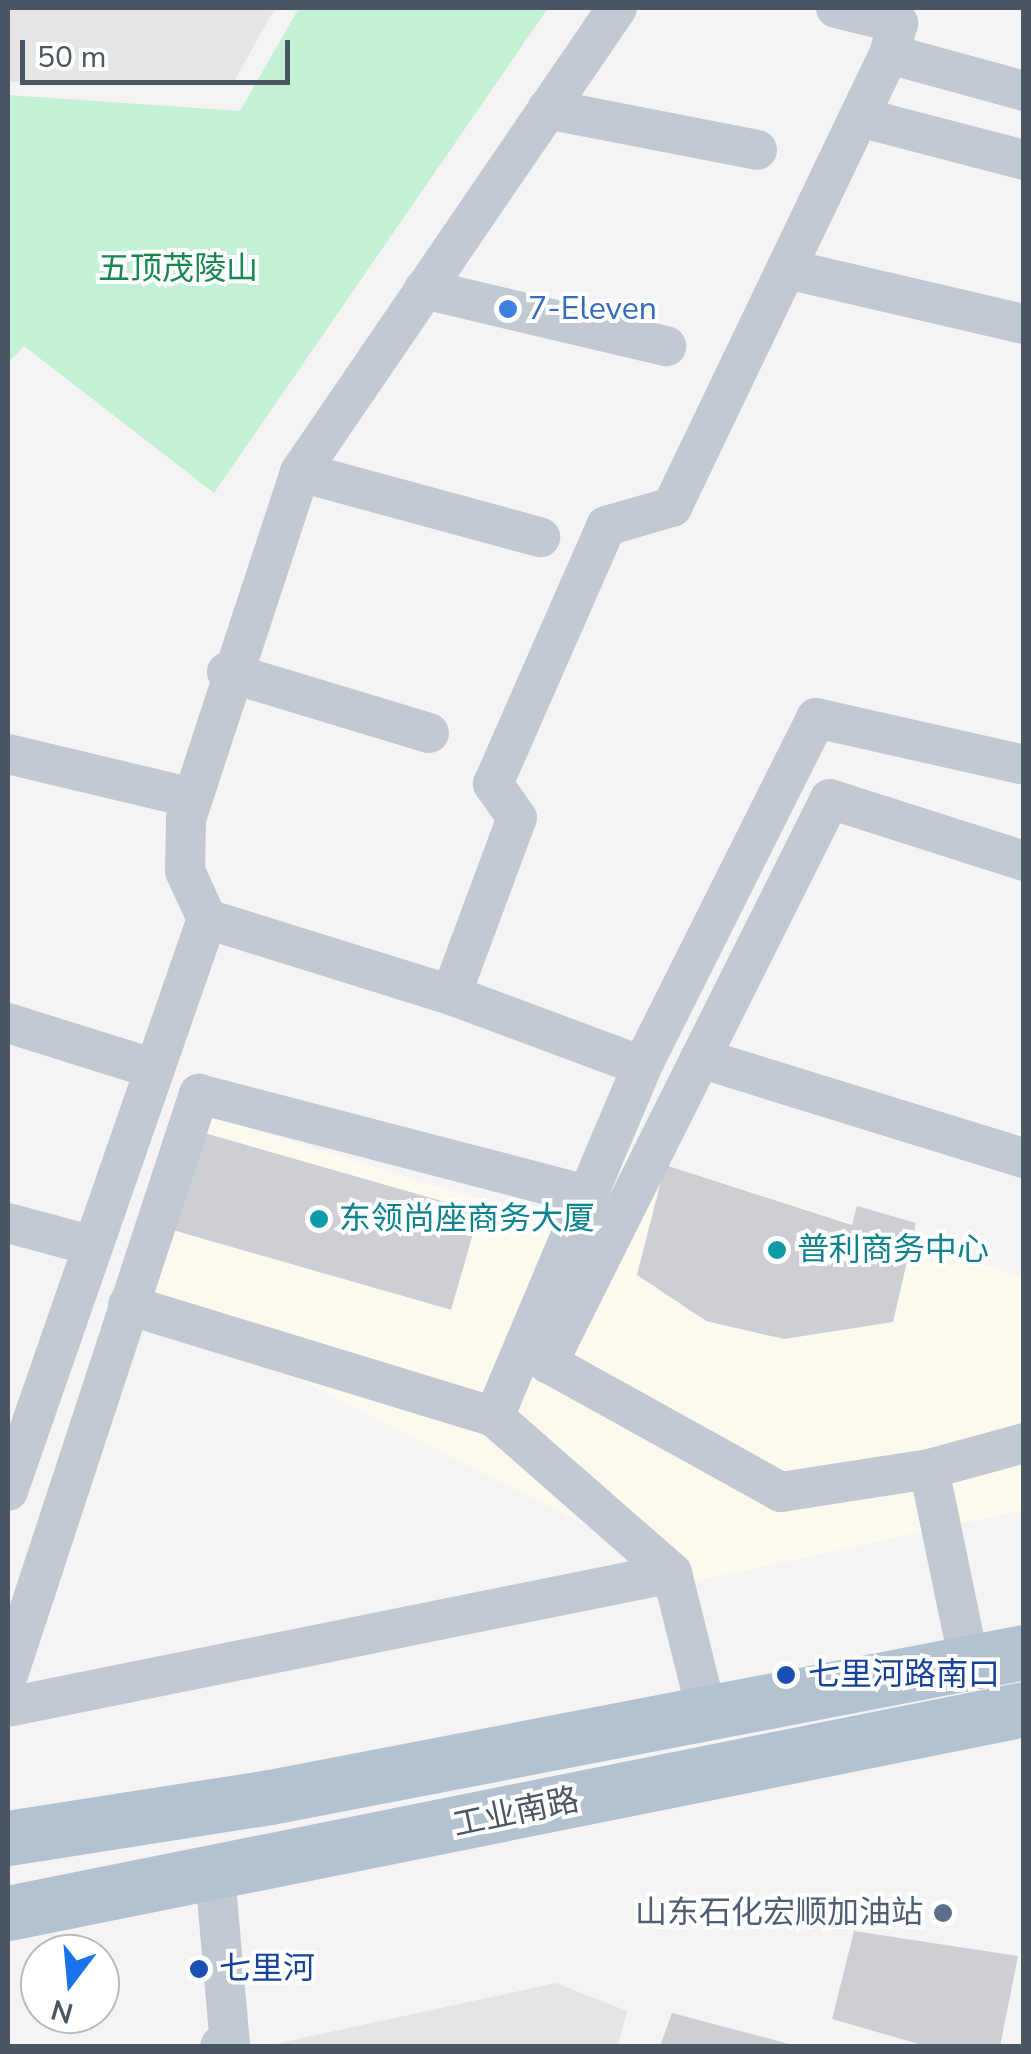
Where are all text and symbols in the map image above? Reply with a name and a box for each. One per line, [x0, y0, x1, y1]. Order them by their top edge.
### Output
scale bar [25, 20, 295, 82]
text: 50 m [37, 37, 106, 78]
park label: 五顶茂陵山 [98, 250, 258, 288]
place label: 7-Eleven [528, 290, 657, 328]
marker: 7-Eleven [497, 298, 519, 320]
place label: 东领尚座商务大厦 [339, 1200, 595, 1238]
marker: 东领尚座商务大厦 [308, 1208, 330, 1230]
place label: 普利商务中心 [797, 1231, 989, 1269]
marker: 普利商务中心 [766, 1239, 788, 1261]
place label: 七里河路南口 [808, 1656, 1000, 1694]
marker: 七里河路南口 [773, 1662, 799, 1688]
street label: 工业南路 [449, 1781, 583, 1845]
place label: 山东石化宏顺加油站 [635, 1894, 923, 1932]
marker: 山东石化宏顺加油站 [932, 1902, 954, 1924]
north arrow [20, 1934, 120, 2034]
place label: 七里河 [219, 1950, 315, 1988]
marker: 七里河 [188, 1958, 210, 1980]
text: N [47, 1990, 78, 2032]

